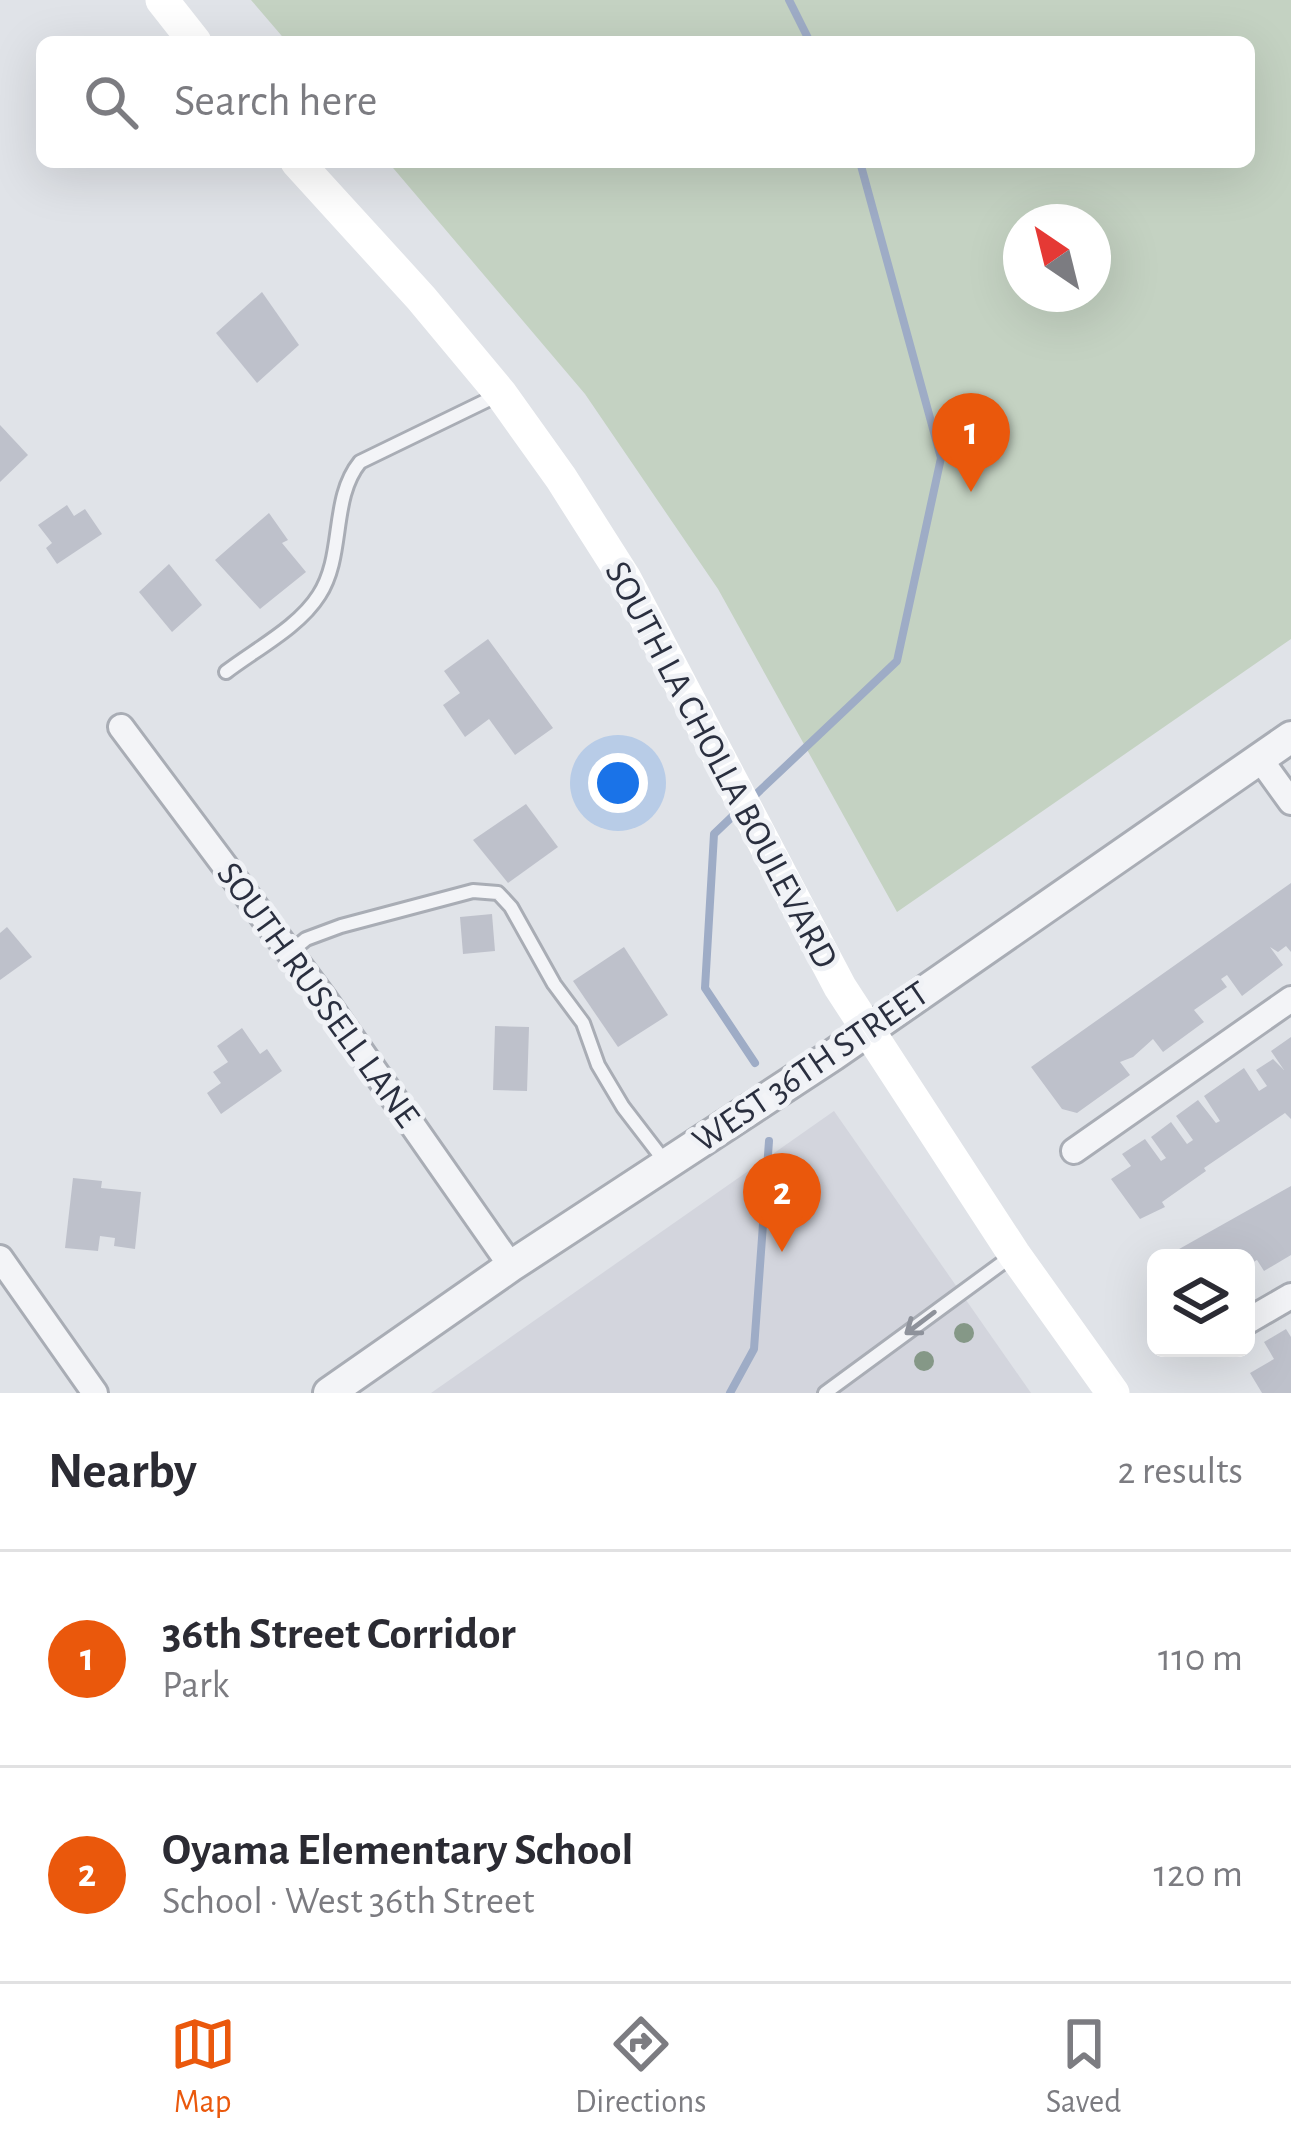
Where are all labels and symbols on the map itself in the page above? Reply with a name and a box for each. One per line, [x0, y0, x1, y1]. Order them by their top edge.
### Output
north arrow [1003, 204, 1111, 312]
pin: 1 [932, 393, 1010, 492]
street label: SOUTH LA CHOLLA BOULEVARD [598, 556, 844, 974]
your location [588, 753, 648, 813]
street label: SOUTH RUSSELL LANE [210, 856, 426, 1134]
street label: WEST 36TH STREET [687, 975, 935, 1159]
pin: 2 [743, 1153, 821, 1252]
one-way arrow [904, 1310, 937, 1336]

